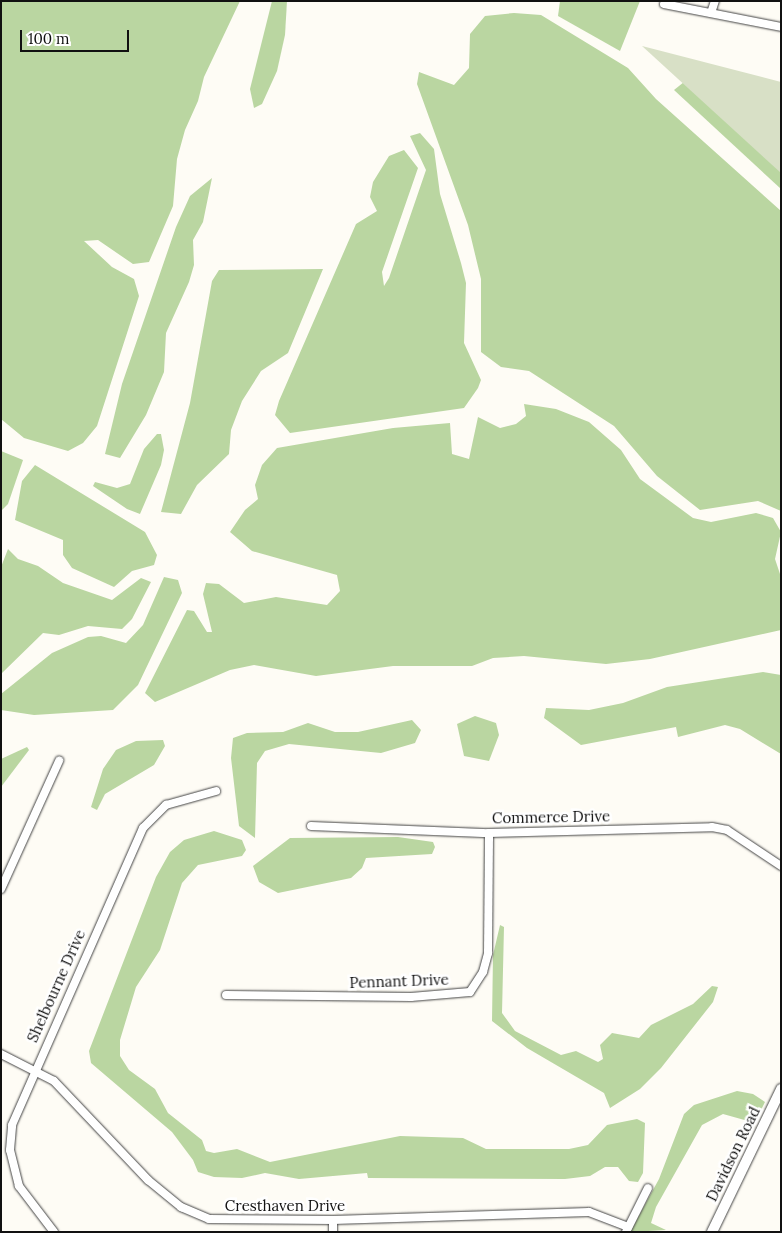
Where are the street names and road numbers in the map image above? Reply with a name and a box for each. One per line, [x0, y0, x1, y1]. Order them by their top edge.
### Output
street label: Commerce Drive [492, 807, 610, 827]
street label: Shelbourne Drive [23, 927, 89, 1045]
street label: Pennant Drive [349, 970, 449, 992]
street label: Davidson Road [702, 1104, 764, 1204]
street label: Cresthaven Drive [225, 1197, 345, 1215]

